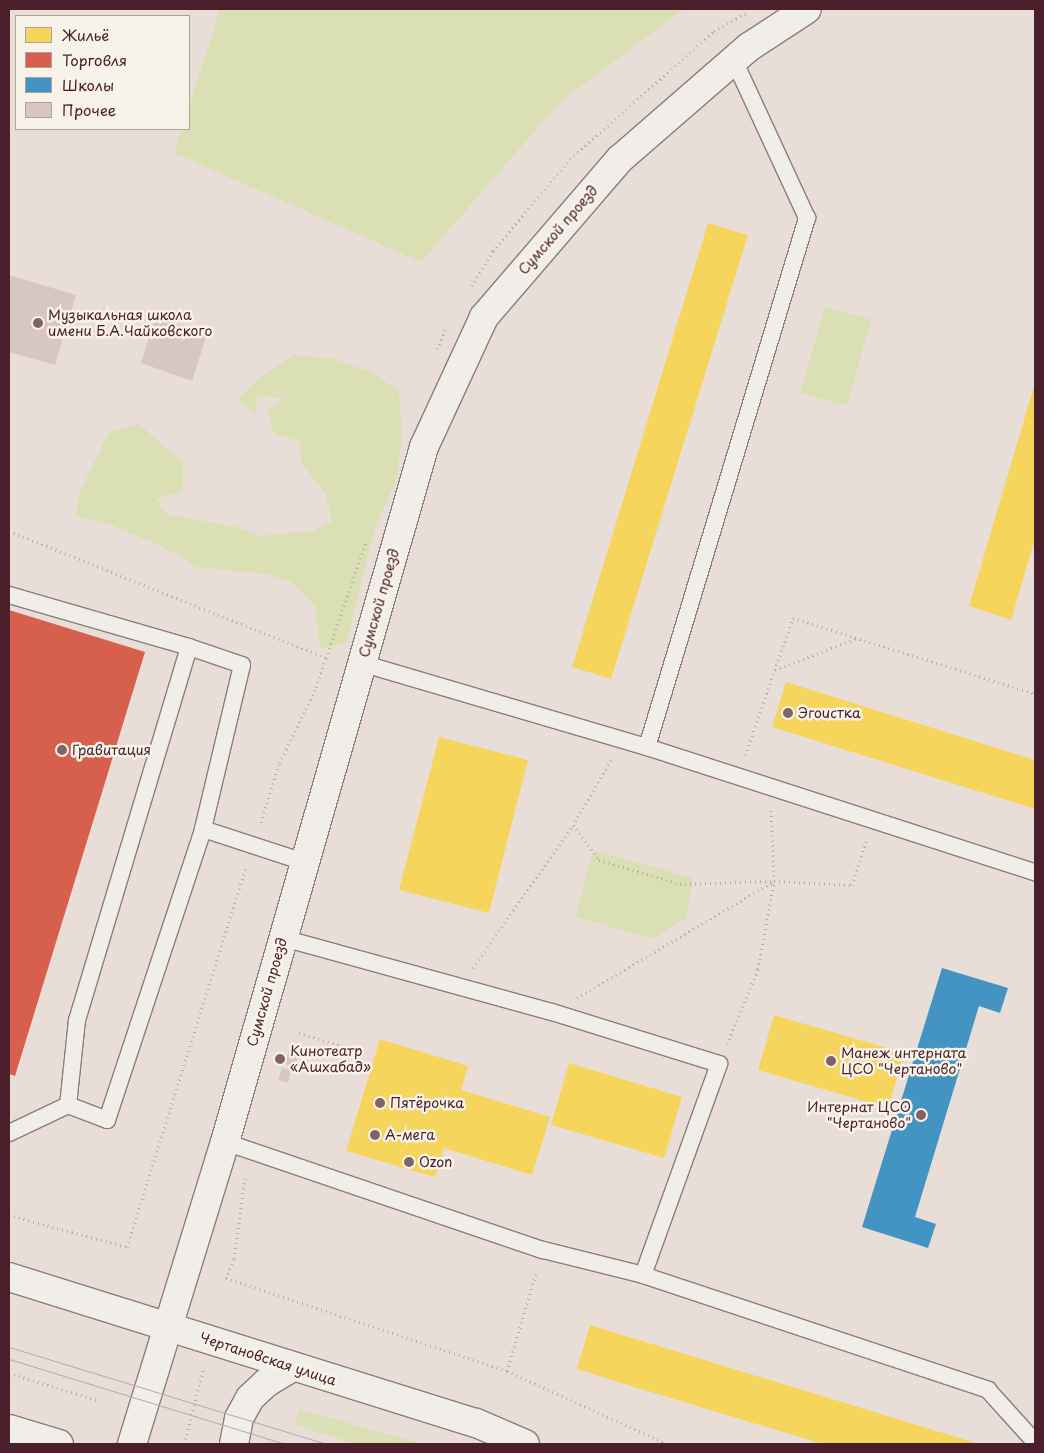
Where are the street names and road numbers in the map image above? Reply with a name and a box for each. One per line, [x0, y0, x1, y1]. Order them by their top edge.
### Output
street label: Сумской проезд [515, 182, 601, 278]
street label: Сумской проезд [355, 547, 403, 659]
street label: Сумской проезд [243, 936, 291, 1048]
street label: Чертановская улица [197, 1329, 339, 1389]

